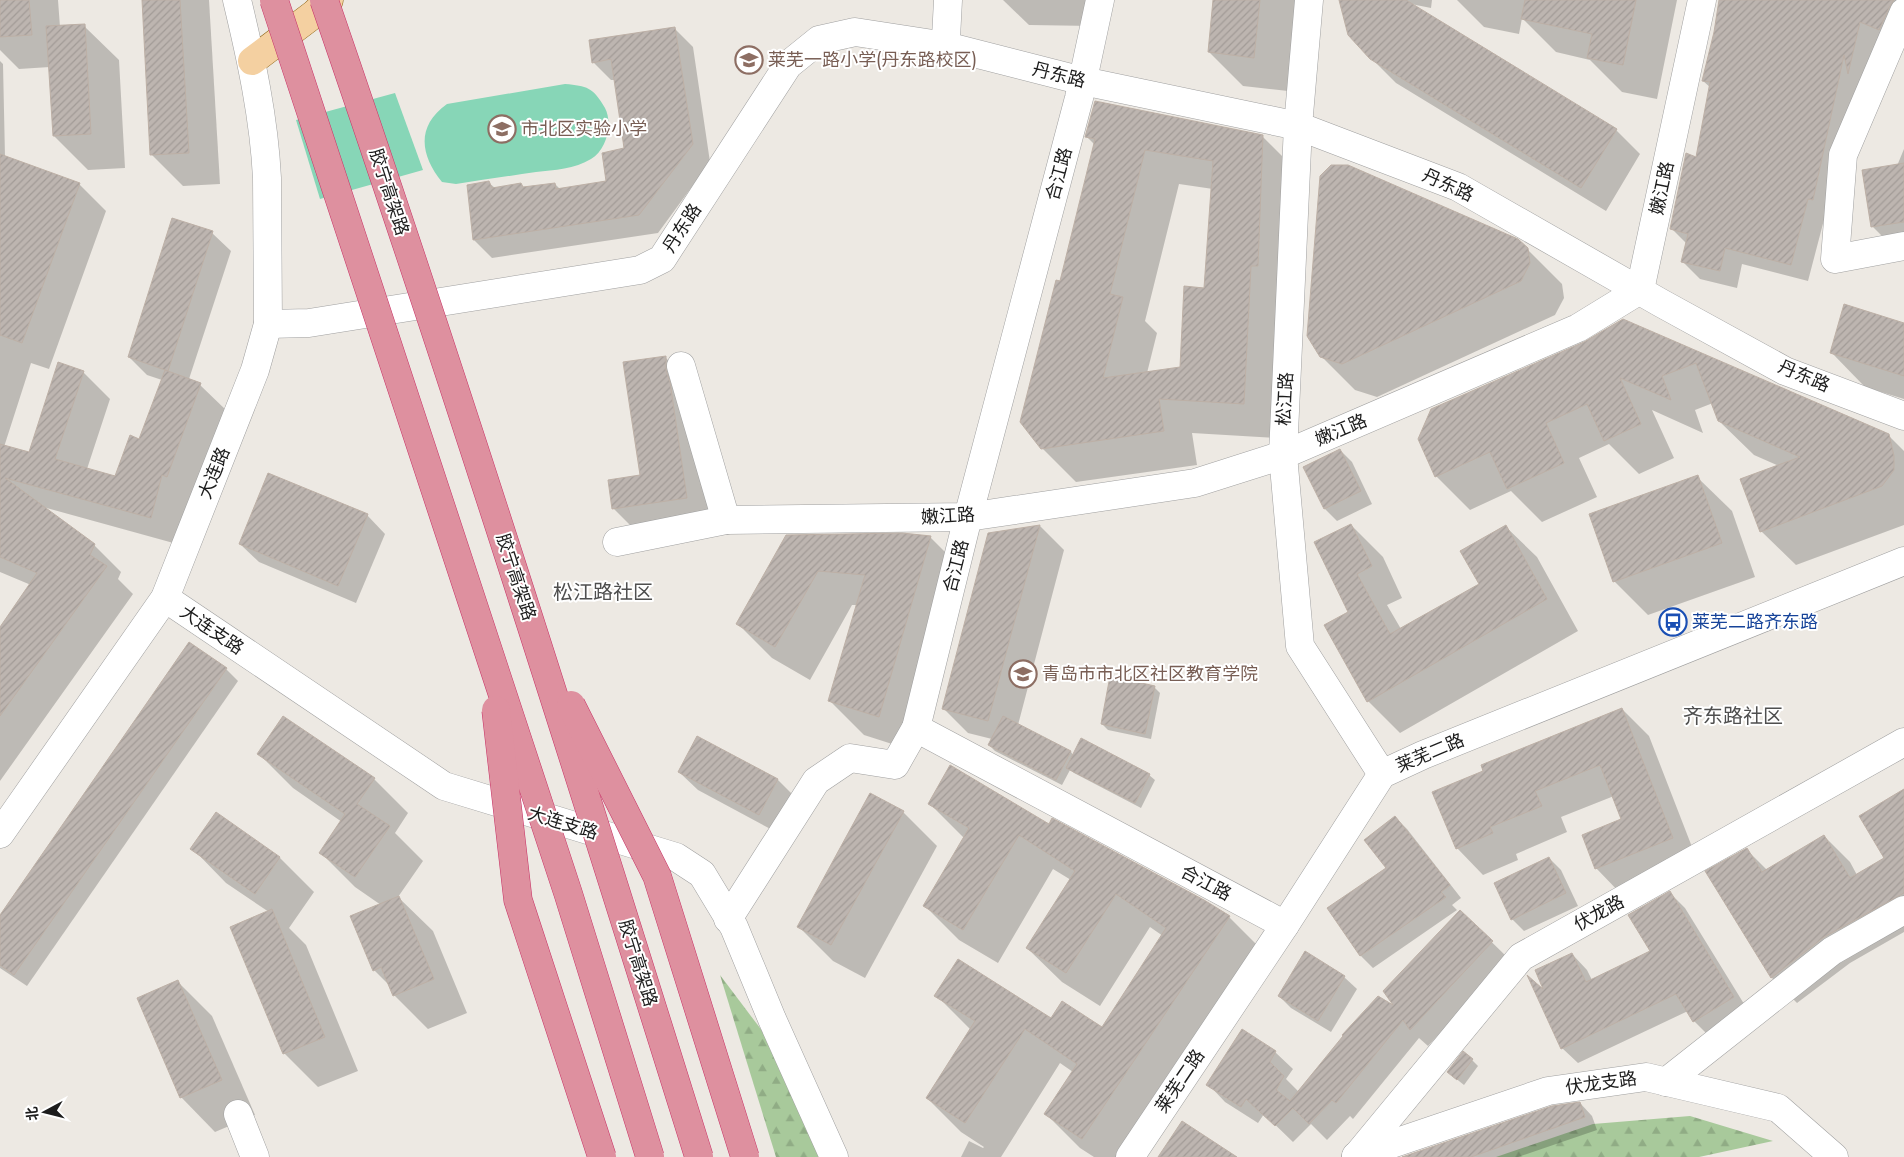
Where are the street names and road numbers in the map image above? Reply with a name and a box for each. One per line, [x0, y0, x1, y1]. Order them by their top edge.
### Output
street label: 丹东路 [1030, 56, 1088, 94]
street label: 胶宁高架路 [363, 145, 415, 239]
street label: 合江路 [1039, 145, 1079, 203]
street label: 嫩江路 [1644, 159, 1680, 217]
street label: 丹东路 [1418, 162, 1478, 208]
street label: 丹东路 [656, 198, 708, 258]
street label: 丹东路 [1774, 353, 1834, 399]
street label: 松江路 [1271, 371, 1299, 427]
street label: 嫩江路 [1311, 407, 1371, 453]
street label: 大连路 [192, 443, 236, 503]
street label: 嫩江路 [920, 502, 976, 530]
street label: 胶宁高架路 [490, 530, 542, 624]
street label: 合江路 [937, 537, 975, 595]
street label: 大连支路 [175, 599, 249, 661]
street label: 莱芜二路 [1392, 727, 1468, 779]
street label: 大连支路 [525, 800, 601, 846]
street label: 合江路 [1176, 859, 1236, 907]
street label: 伏龙路 [1569, 889, 1629, 937]
street label: 胶宁高架路 [612, 916, 664, 1010]
street label: 莱芜二路 [1149, 1044, 1211, 1118]
street label: 伏龙支路 [1564, 1065, 1638, 1101]

